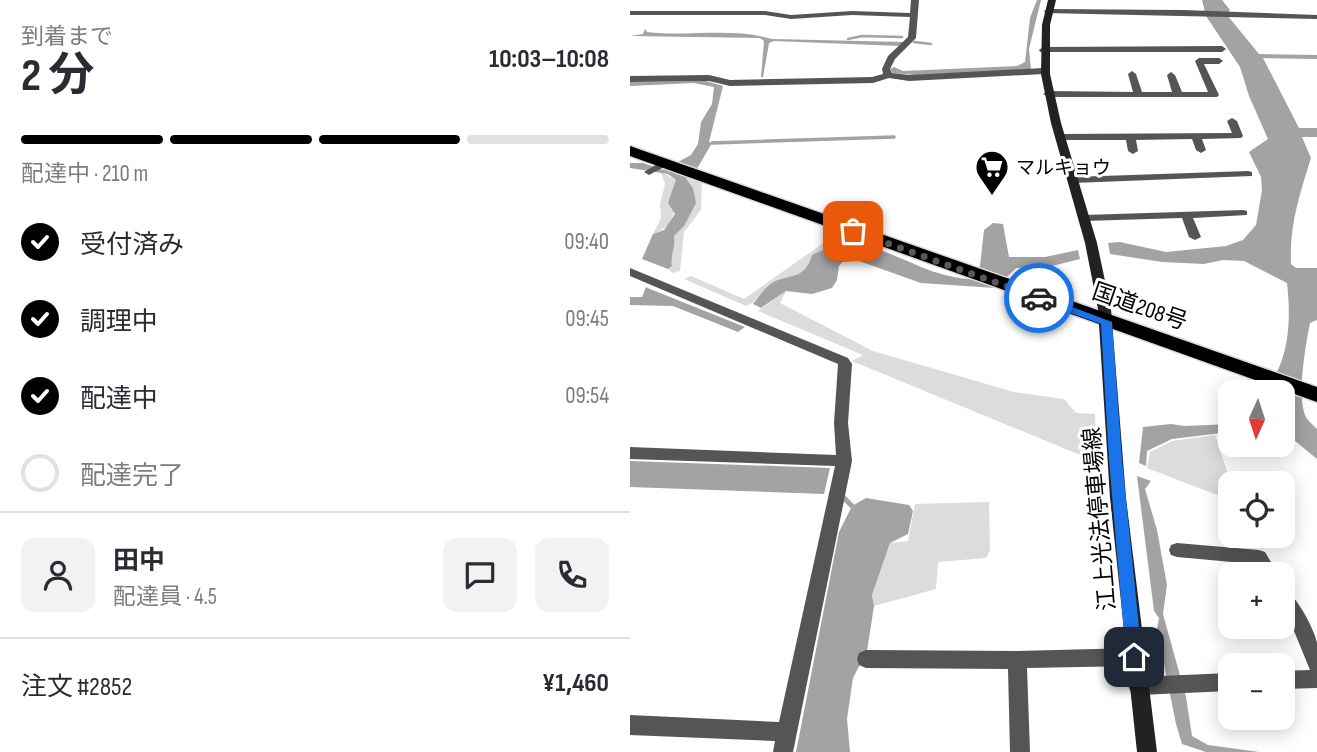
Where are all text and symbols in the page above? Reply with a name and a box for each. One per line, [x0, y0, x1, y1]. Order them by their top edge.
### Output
text: 到着まで [21, 23, 113, 51]
text: 10:03–10:08 [489, 44, 609, 75]
text: 2 分 [21, 49, 94, 104]
supermarket icon: マルキョウ [973, 148, 1011, 197]
place label: マルキョウ [1016, 157, 1111, 180]
text: 配達中 · 210 m [21, 160, 148, 188]
pin [823, 201, 883, 261]
icon: bag [834, 212, 872, 250]
icon: check [21, 223, 59, 261]
text: 09:40 [564, 228, 609, 256]
text: 受付済み [80, 230, 184, 261]
courier [1004, 263, 1074, 333]
street label: 国道208号 [1088, 278, 1191, 336]
icon: car [1020, 279, 1058, 317]
icon: check [21, 300, 59, 338]
text: 09:45 [565, 305, 609, 333]
text: 調理中 [80, 307, 158, 338]
icon: check [21, 377, 59, 415]
north arrow [1218, 380, 1295, 457]
map controls [1218, 380, 1295, 730]
text: 09:54 [565, 382, 609, 410]
text: 配達中 [80, 384, 158, 415]
street label: 江上光法停車場線 [1078, 426, 1122, 612]
text: 配達完了 [80, 461, 184, 492]
button: locate [1218, 471, 1295, 548]
button: person [21, 538, 95, 612]
button: chat [443, 538, 517, 612]
button: phone [535, 538, 609, 612]
text: 田中 [113, 546, 165, 577]
button: + [1218, 562, 1295, 639]
text: 配達員 · 4.5 [113, 583, 217, 611]
pin [1104, 627, 1164, 687]
icon: home [1115, 638, 1153, 676]
button: − [1218, 653, 1295, 730]
text: ¥1,460 [542, 668, 609, 699]
text: 注文 #2852 [21, 672, 132, 703]

